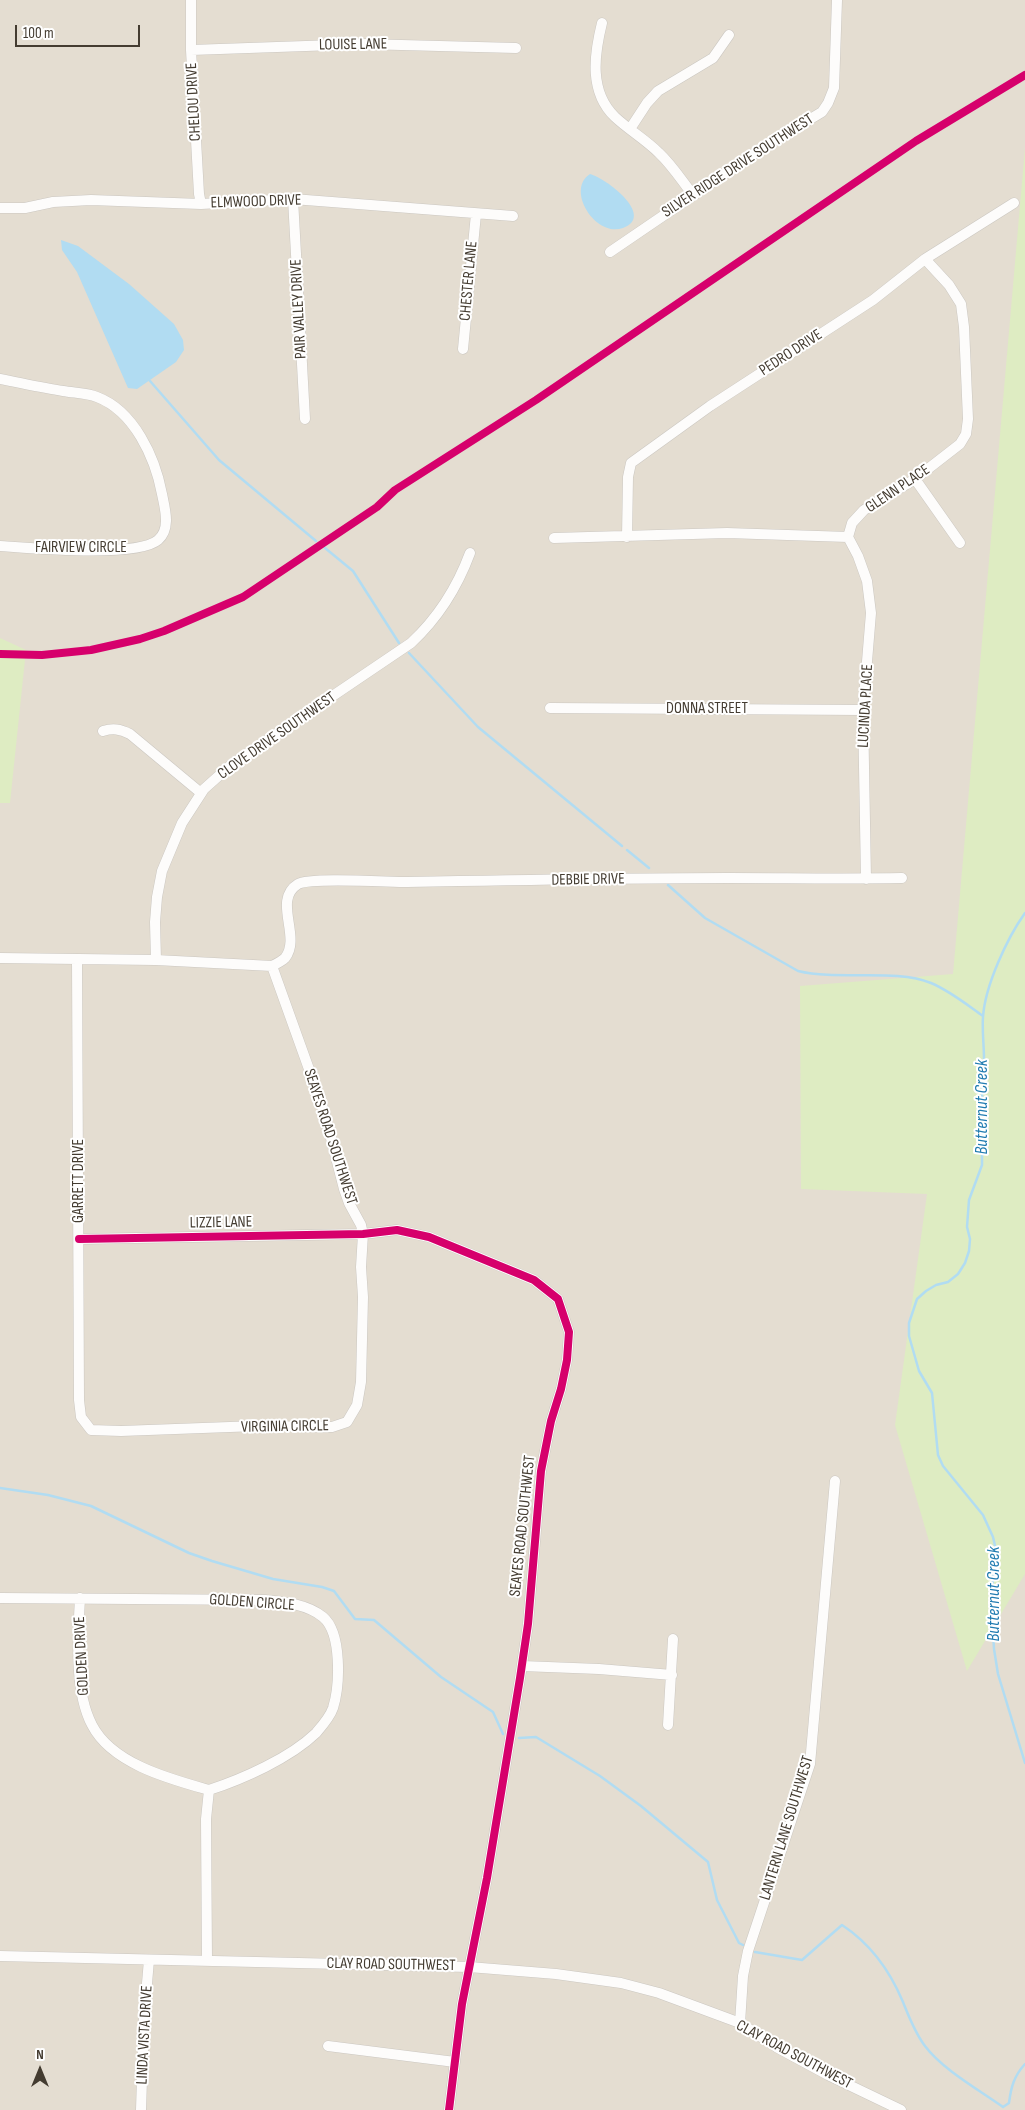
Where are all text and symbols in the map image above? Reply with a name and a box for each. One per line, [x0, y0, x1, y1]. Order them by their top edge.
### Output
scale bar [18, 15, 142, 47]
text: 100 m [23, 24, 54, 43]
street label: LOUISE LANE [319, 35, 387, 55]
street label: CHELOU DRIVE [182, 62, 206, 142]
street label: SILVER RIDGE DRIVE SOUTHWEST [659, 110, 817, 222]
street label: ELMWOOD DRIVE [210, 191, 302, 213]
street label: CHESTER LANE [456, 240, 482, 322]
street label: PAIR VALLEY DRIVE [287, 259, 311, 359]
street label: PEDRO DRIVE [756, 326, 826, 380]
street label: GLENN PLACE [862, 461, 934, 517]
street label: FAIRVIEW CIRCLE [35, 538, 127, 558]
street label: LUCINDA PLACE [854, 664, 878, 748]
street label: CLOVE DRIVE SOUTHWEST [214, 688, 340, 784]
street label: DONNA STREET [666, 699, 748, 719]
street label: DEBBIE DRIVE [551, 870, 625, 890]
water label: Butternut Creek [971, 1059, 993, 1155]
street label: SEAYES ROAD SOUTHWEST [299, 1067, 361, 1207]
street label: GARRETT DRIVE [69, 1139, 89, 1223]
street label: LIZZIE LANE [190, 1213, 252, 1233]
street label: VIRGINIA CIRCLE [241, 1417, 329, 1437]
street label: SEAYES ROAD SOUTHWEST [506, 1454, 540, 1598]
water label: Butternut Creek [983, 1546, 1005, 1642]
street label: GOLDEN CIRCLE [209, 1590, 295, 1616]
street label: GOLDEN DRIVE [70, 1616, 94, 1696]
street label: LANTERN LANE SOUTHWEST [756, 1753, 818, 1903]
street label: CLAY ROAD SOUTHWEST [326, 1954, 456, 1976]
street label: LINDA VISTA DRIVE [133, 1985, 157, 2085]
street label: CLAY ROAD SOUTHWEST [733, 2016, 855, 2094]
north arrow [15, 2045, 65, 2095]
text: N [36, 2046, 44, 2063]

